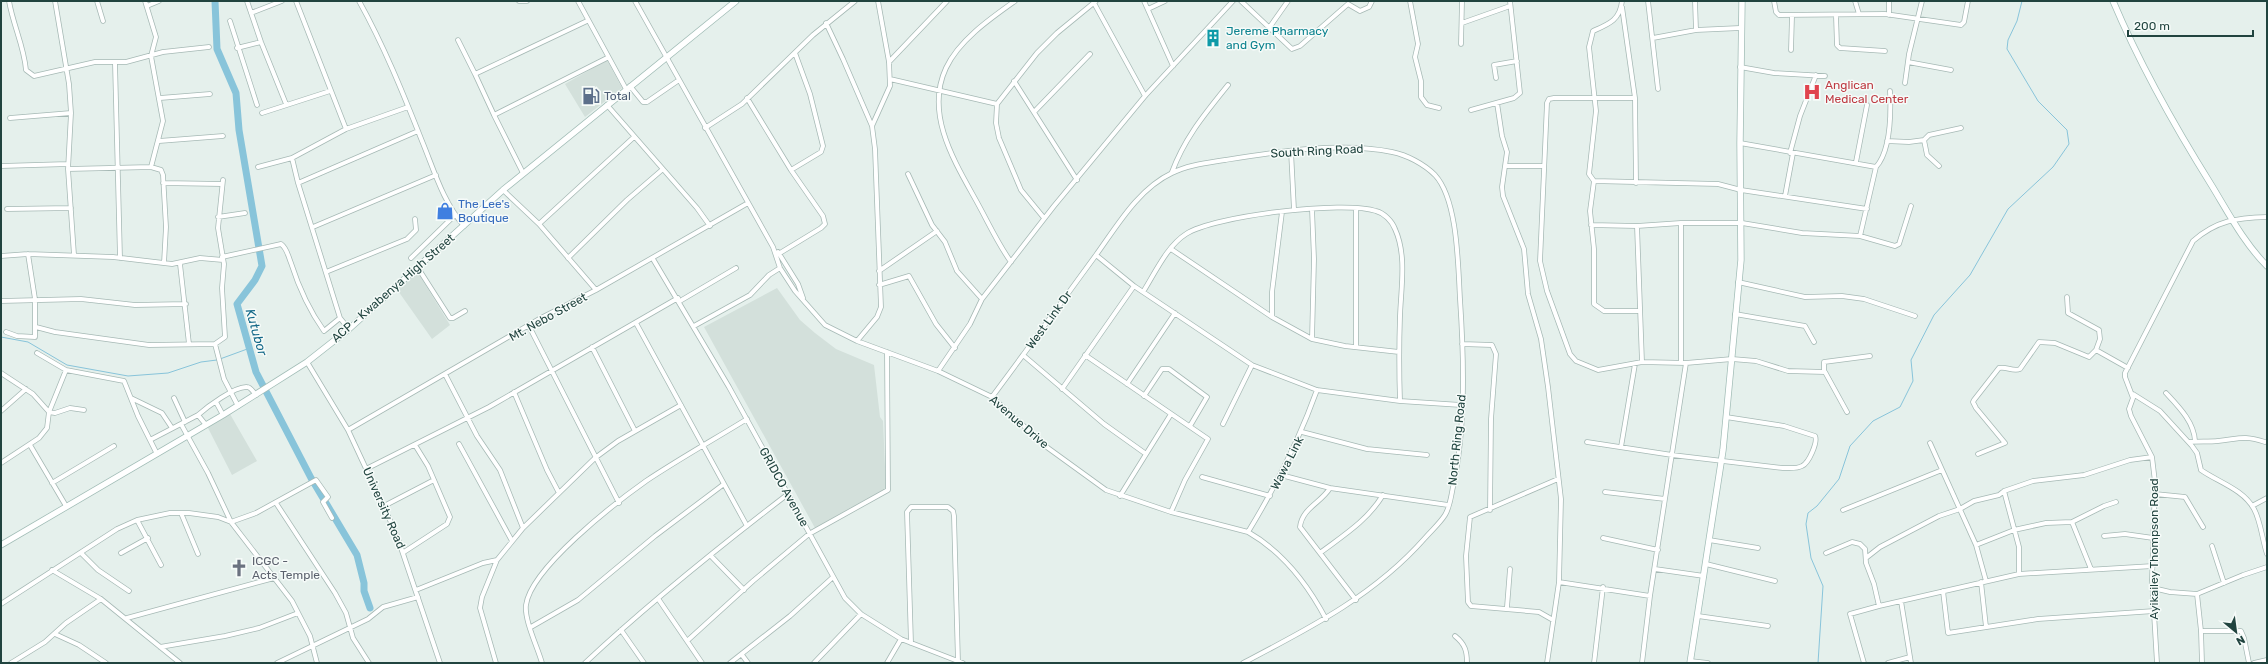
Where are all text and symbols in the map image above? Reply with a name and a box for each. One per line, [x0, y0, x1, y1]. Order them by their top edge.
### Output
scale bar [2128, 12, 2253, 38]
text: 200 m [2134, 19, 2170, 33]
place label: Jereme Pharmacy and Gym [1226, 24, 1329, 52]
building icon: Jereme Pharmacy and Gym [1203, 28, 1223, 48]
place label: Anglican Medical Center [1825, 78, 1909, 106]
hospital icon: Anglican Medical Center [1802, 82, 1822, 102]
fuel station icon: Total [581, 86, 601, 106]
place label: Total [604, 89, 631, 103]
street label: South Ring Road [1270, 142, 1364, 160]
place label: The Lee's Boutique [458, 197, 510, 225]
shop icon: The Lee's Boutique [435, 201, 455, 221]
street label: ACP - Kwabenya High Street [329, 231, 458, 345]
street label: West Link Dr [1023, 288, 1075, 352]
street label: Mt. Nebo Street [507, 290, 590, 344]
water label: Kutubor [243, 307, 271, 358]
street label: Avenue Drive [987, 392, 1052, 452]
street label: North Ring Road [1445, 394, 1469, 486]
street label: Wawa Link [1268, 433, 1307, 492]
street label: GRIDCO Avenue [756, 445, 812, 529]
street label: University Road [360, 465, 408, 551]
street label: Ayikailey Thompson Road [2147, 478, 2161, 620]
place label: ICGC - Acts Temple [252, 554, 320, 582]
church icon: ICGC - Acts Temple [229, 558, 249, 578]
north arrow [2216, 612, 2256, 652]
text: N [2234, 633, 2247, 648]

